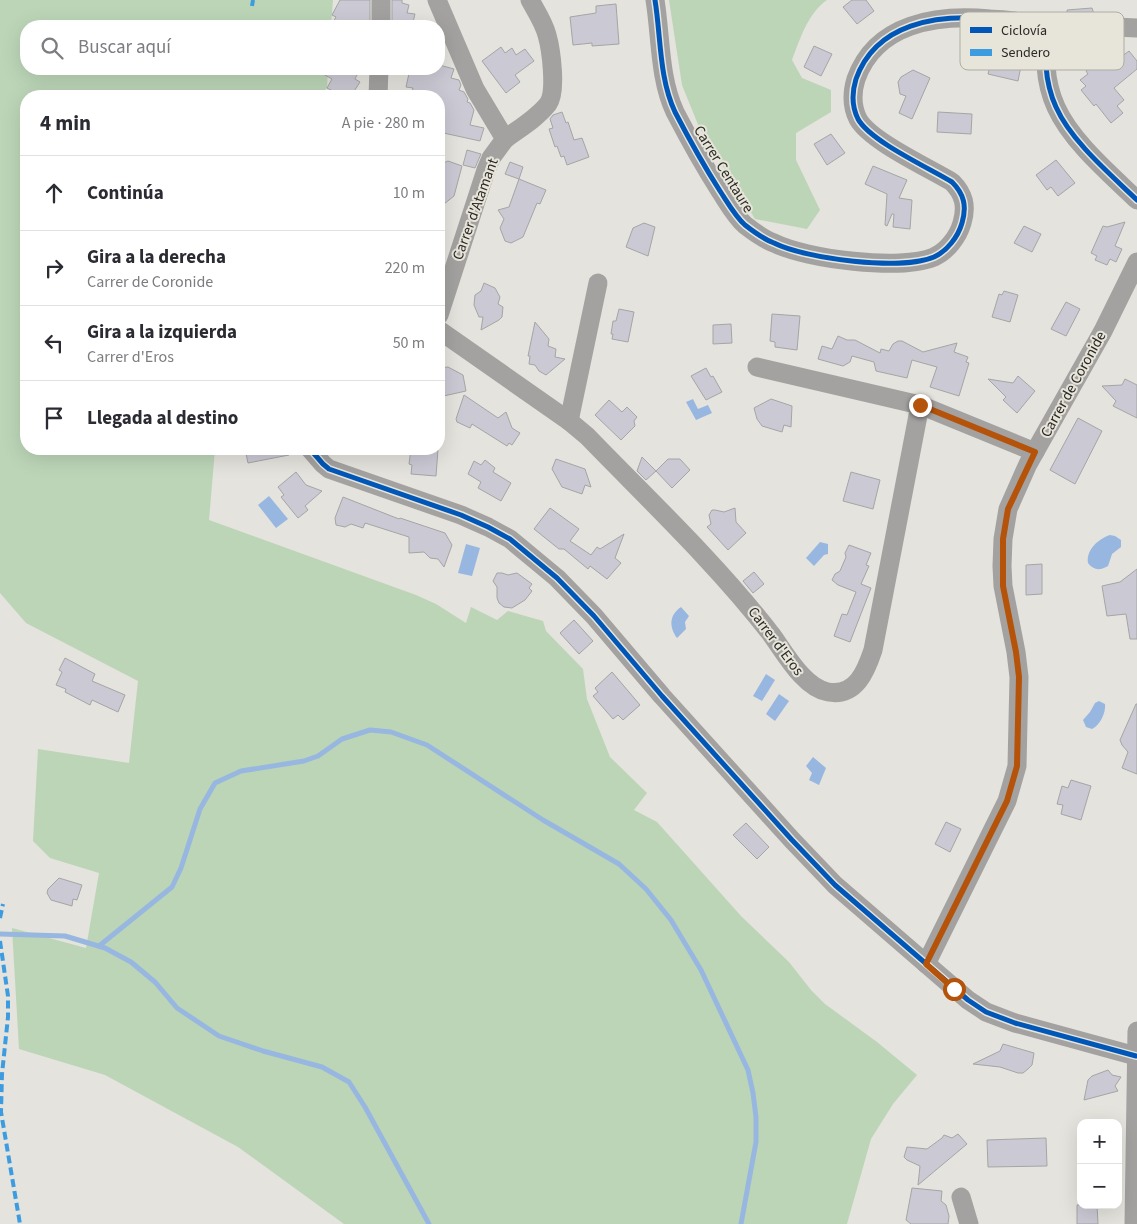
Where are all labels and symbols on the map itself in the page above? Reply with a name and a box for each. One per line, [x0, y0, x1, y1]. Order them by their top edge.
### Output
legend [960, 12, 1124, 70]
text: Ciclovía [1001, 21, 1047, 41]
text: Sendero [1001, 43, 1050, 63]
street label: Carrer Centaure [688, 122, 759, 217]
street label: Carrer d'Atamant [447, 155, 504, 263]
street label: Carrer de Coronide [1036, 327, 1111, 441]
route end [909, 394, 932, 417]
street label: Carrer d'Eros [743, 602, 808, 680]
route start [943, 978, 966, 1001]

